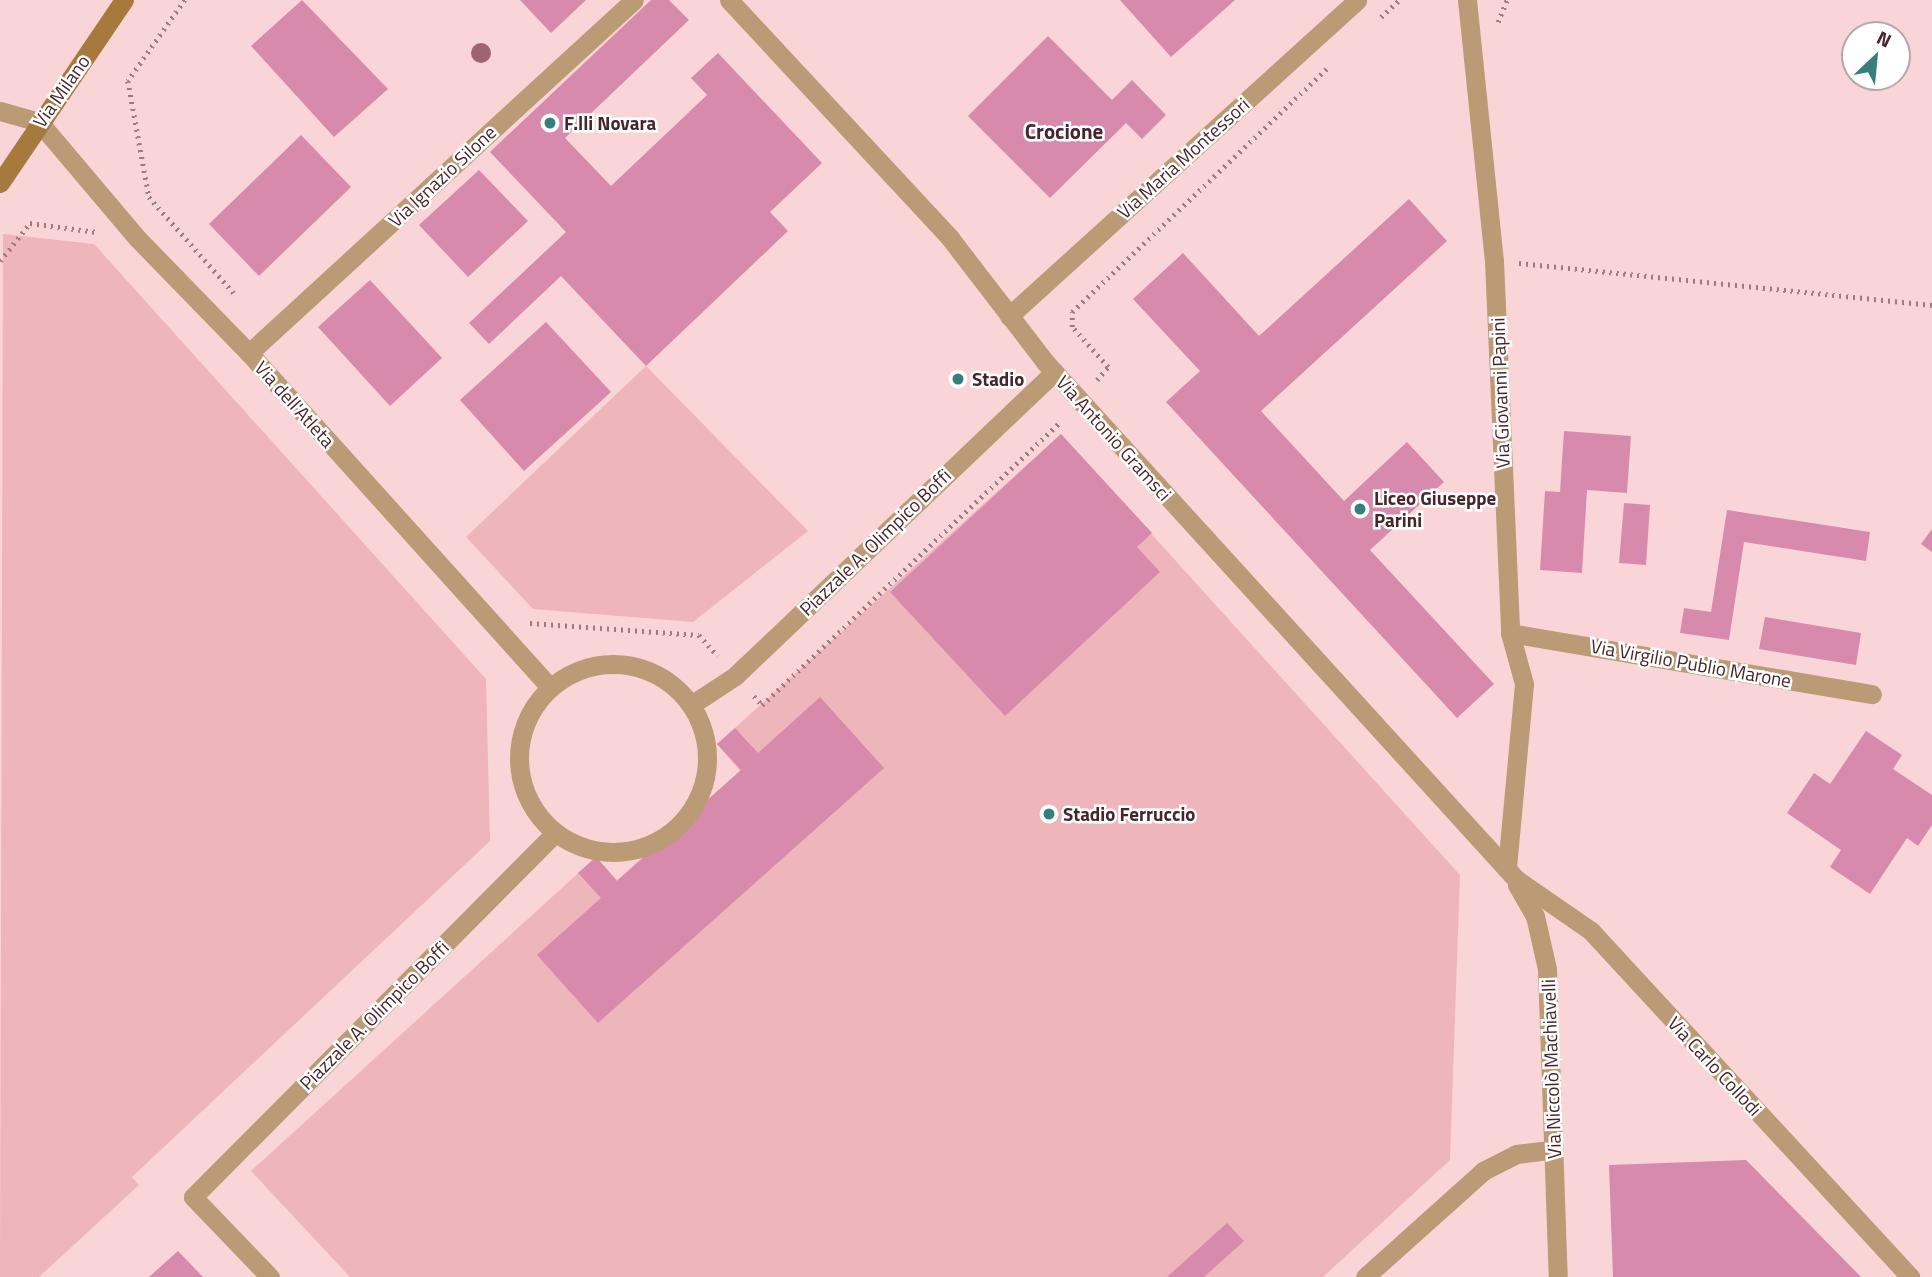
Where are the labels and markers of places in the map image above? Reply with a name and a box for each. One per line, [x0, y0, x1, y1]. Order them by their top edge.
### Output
place label: F.lli Novara [564, 112, 656, 134]
marker: F.lli Novara [542, 115, 558, 131]
place label: Stadio [972, 368, 1024, 390]
marker: Stadio [950, 371, 966, 387]
place label: Liceo Giuseppe Parini [1374, 487, 1496, 531]
marker: Liceo Giuseppe Parini [1352, 501, 1368, 517]
place label: Stadio Ferruccio [1063, 803, 1195, 825]
marker: Stadio Ferruccio [1041, 806, 1057, 822]

